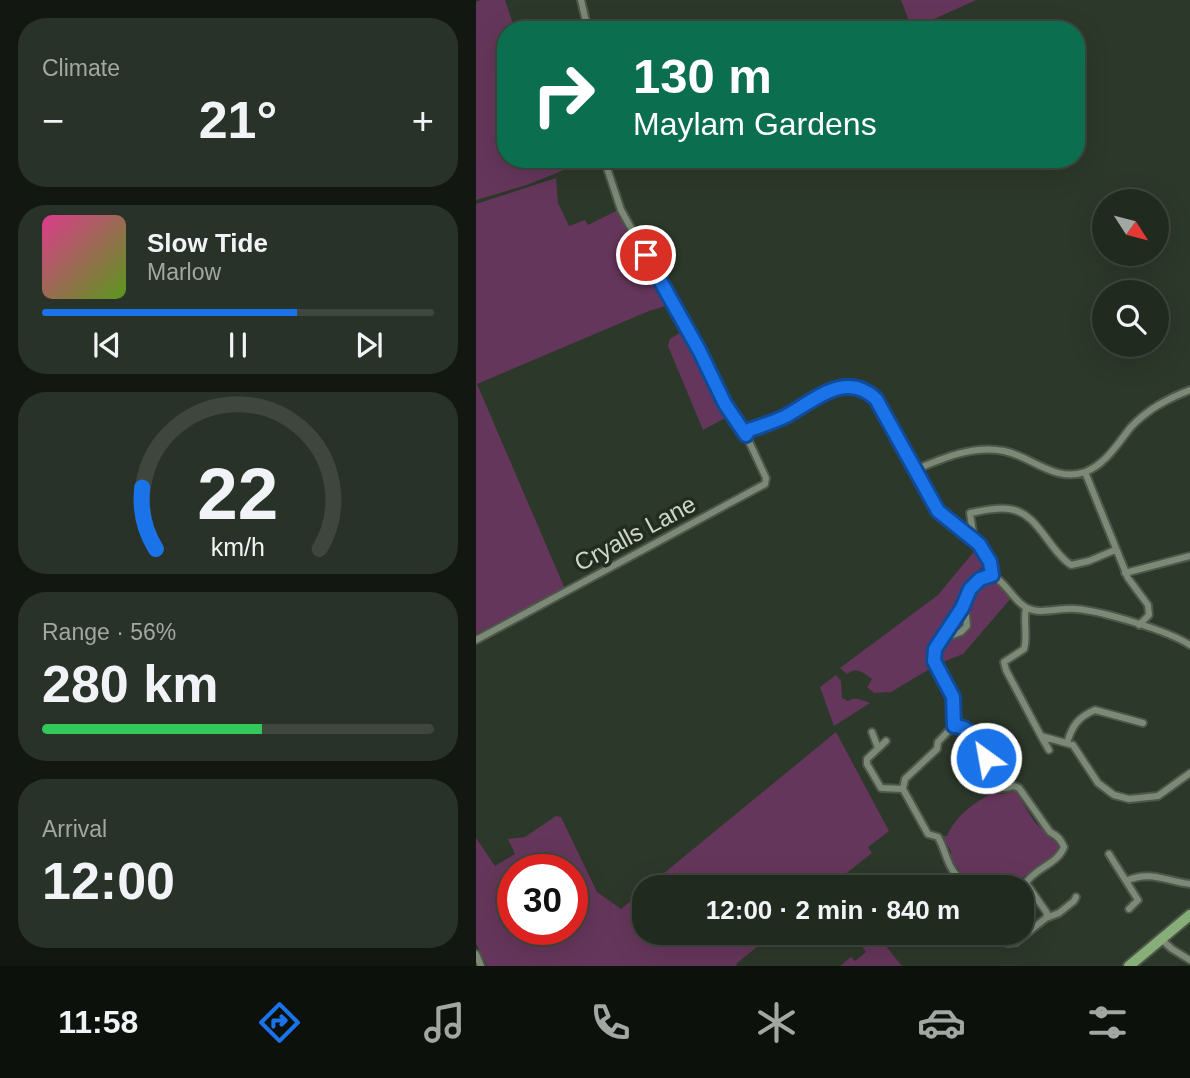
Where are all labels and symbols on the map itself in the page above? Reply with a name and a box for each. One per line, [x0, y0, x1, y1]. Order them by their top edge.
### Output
north arrow [1092, 189, 1169, 266]
pin [616, 225, 676, 285]
street label: Cryalls Lane [570, 490, 700, 576]
position arrow [949, 721, 1023, 795]
speed limit sign: 30 [497, 854, 588, 945]

